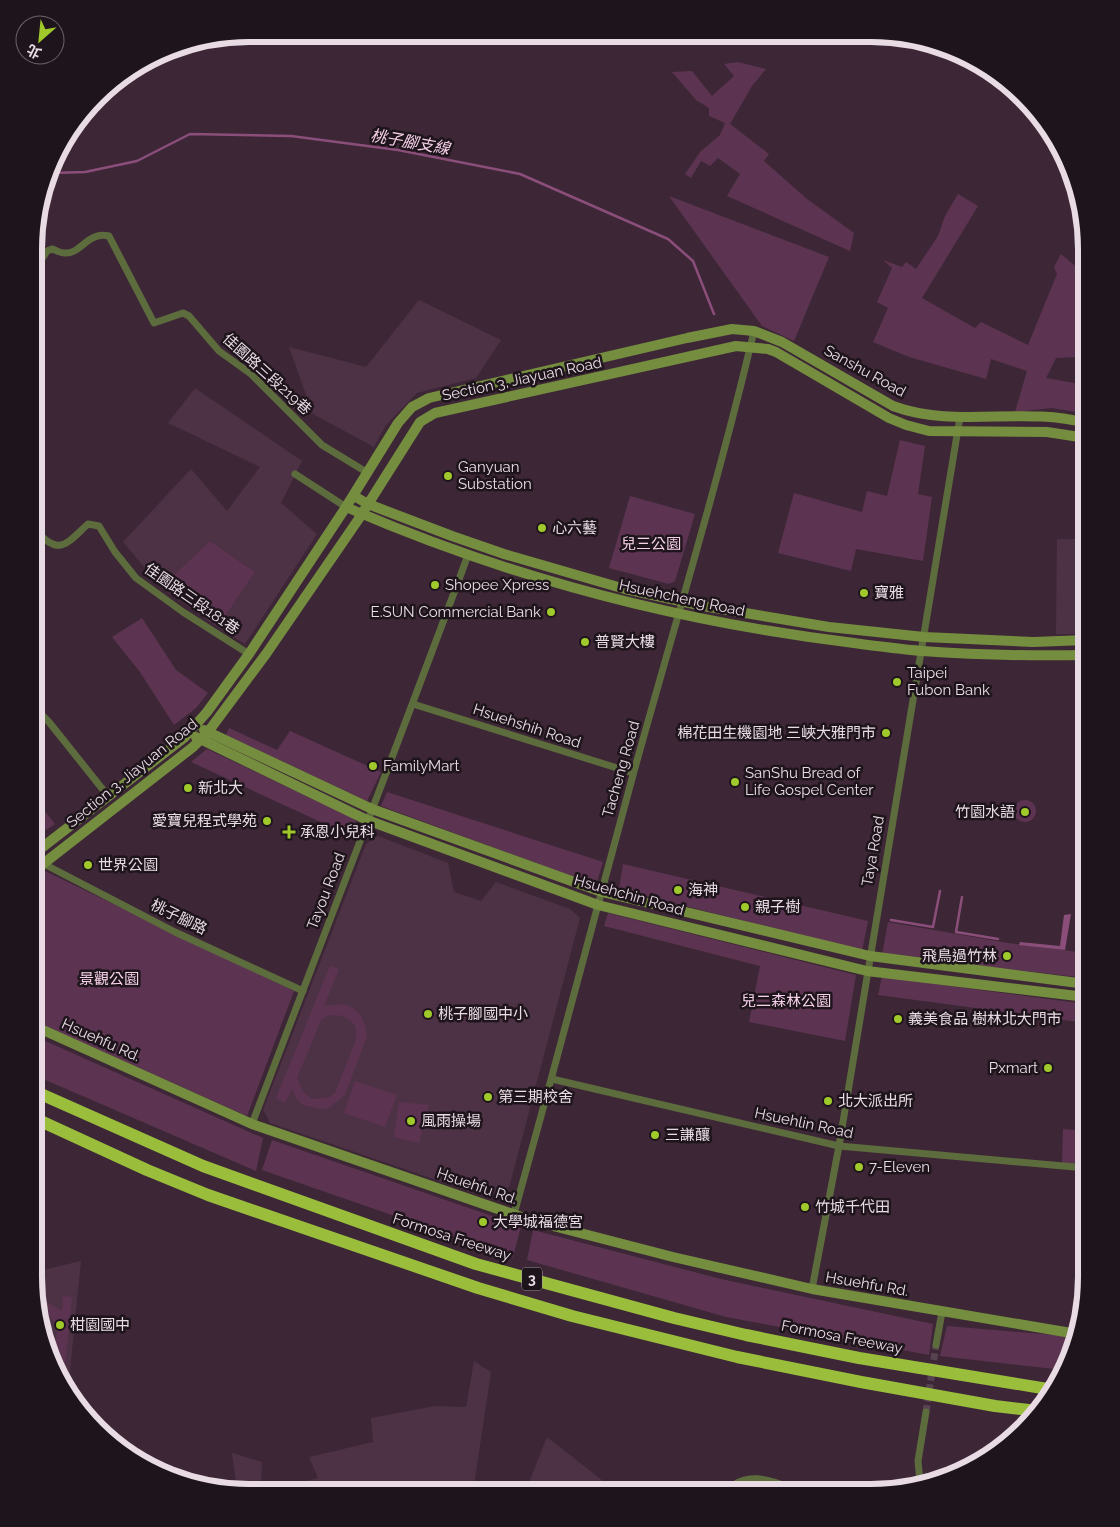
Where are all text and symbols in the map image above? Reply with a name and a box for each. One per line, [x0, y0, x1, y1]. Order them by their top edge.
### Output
north arrow [15, 15, 65, 65]
text: 北 [24, 41, 44, 62]
water label: 桃子腳支線 [369, 126, 453, 159]
street label: 佳園路三段219巷 [219, 329, 315, 419]
street label: Sanshu Road [821, 341, 909, 401]
street label: Section 3, Jiayuan Road [440, 353, 604, 405]
place label: Ganyuan Substation [458, 458, 532, 493]
marker: Ganyuan Substation [442, 470, 454, 482]
place label: 心六藝 [552, 519, 597, 537]
marker: 心六藝 [536, 522, 548, 534]
park label: 兒三公園 [621, 535, 681, 553]
street label: 佳園路三段181巷 [141, 560, 243, 638]
place label: Shopee Xpress [445, 576, 549, 594]
street label: Hsuehcheng Road [617, 576, 747, 620]
marker: Shopee Xpress [429, 579, 441, 591]
place label: 寶雅 [874, 584, 904, 602]
marker: 寶雅 [858, 587, 870, 599]
place label: E.SUN Commercial Bank [371, 603, 541, 621]
marker: E.SUN Commercial Bank [545, 606, 557, 618]
place label: 普賢大樓 [595, 633, 655, 651]
marker: 普賢大樓 [579, 636, 591, 648]
place label: Taipei Fubon Bank [907, 664, 990, 699]
marker: Taipei Fubon Bank [891, 676, 903, 688]
street label: Hsuehshih Road [471, 700, 583, 752]
street label: Section 3, Jiayuan Road [63, 715, 201, 831]
street label: Tacheng Road [599, 719, 643, 819]
place label: 棉花田生機園地 三峽大雅門市 [677, 724, 876, 742]
marker: 棉花田生機園地 三峽大雅門市 [880, 727, 892, 739]
place label: FamilyMart [383, 757, 460, 775]
marker: FamilyMart [367, 760, 379, 772]
place label: SanShu Bread of Life Gospel Center [745, 764, 874, 799]
marker: SanShu Bread of Life Gospel Center [729, 776, 741, 788]
place label: 新北大 [198, 779, 243, 797]
marker: 新北大 [182, 782, 194, 794]
place label: 竹園水語 [955, 803, 1015, 821]
marker: 竹園水語 [1019, 806, 1031, 818]
place label: 愛寶兒程式學苑 [152, 812, 257, 830]
street label: Taya Road [858, 814, 888, 888]
marker: 愛寶兒程式學苑 [261, 815, 273, 827]
place label: 承恩小兒科 [300, 823, 375, 841]
marker: 承恩小兒科 [282, 825, 296, 839]
street label: Tayou Road [303, 850, 349, 932]
place label: 世界公園 [98, 856, 158, 874]
marker: 世界公園 [82, 859, 94, 871]
street label: Hsuehchin Road [572, 871, 686, 919]
place label: 海神 [688, 881, 718, 899]
marker: 海神 [672, 884, 684, 896]
street label: 桃子腳路 [148, 896, 210, 938]
place label: 親子樹 [755, 898, 800, 916]
marker: 親子樹 [739, 901, 751, 913]
place label: 飛鳥過竹林 [922, 947, 997, 965]
marker: 飛鳥過竹林 [1001, 950, 1013, 962]
park label: 景觀公園 [79, 970, 139, 988]
park label: 兒二森林公園 [741, 992, 831, 1010]
place label: 桃子腳國中小 [438, 1005, 528, 1023]
marker: 桃子腳國中小 [422, 1008, 434, 1020]
place label: 義美食品 樹林北大門市 [908, 1010, 1062, 1028]
marker: 義美食品 樹林北大門市 [892, 1013, 904, 1025]
street label: Hsuehfu Rd. [59, 1015, 143, 1065]
place label: Pxmart [989, 1059, 1038, 1077]
marker: Pxmart [1042, 1062, 1054, 1074]
place label: 第三期校舍 [498, 1088, 573, 1106]
marker: 第三期校舍 [482, 1091, 494, 1103]
place label: 北大派出所 [838, 1092, 913, 1110]
marker: 北大派出所 [822, 1095, 834, 1107]
street label: Hsuehlin Road [753, 1104, 855, 1142]
place label: 風雨操場 [421, 1112, 481, 1130]
marker: 風雨操場 [405, 1115, 417, 1127]
place label: 三謙釀 [665, 1126, 710, 1144]
marker: 三謙釀 [649, 1129, 661, 1141]
place label: 7-Eleven [869, 1158, 930, 1176]
marker: 7-Eleven [853, 1161, 865, 1173]
street label: Hsuehfu Rd. [434, 1164, 520, 1208]
place label: 竹城千代田 [815, 1198, 890, 1216]
marker: 竹城千代田 [799, 1201, 811, 1213]
street label: Formosa Freeway [391, 1209, 513, 1265]
place label: 大學城福德宮 [493, 1213, 583, 1231]
marker: 大學城福德宮 [477, 1216, 489, 1228]
road number: 3 [522, 1268, 542, 1290]
street label: Hsuehfu Rd. [824, 1268, 910, 1300]
place label: 柑園國中 [70, 1316, 130, 1334]
street label: Formosa Freeway [780, 1316, 904, 1358]
marker: 柑園國中 [54, 1319, 66, 1331]

